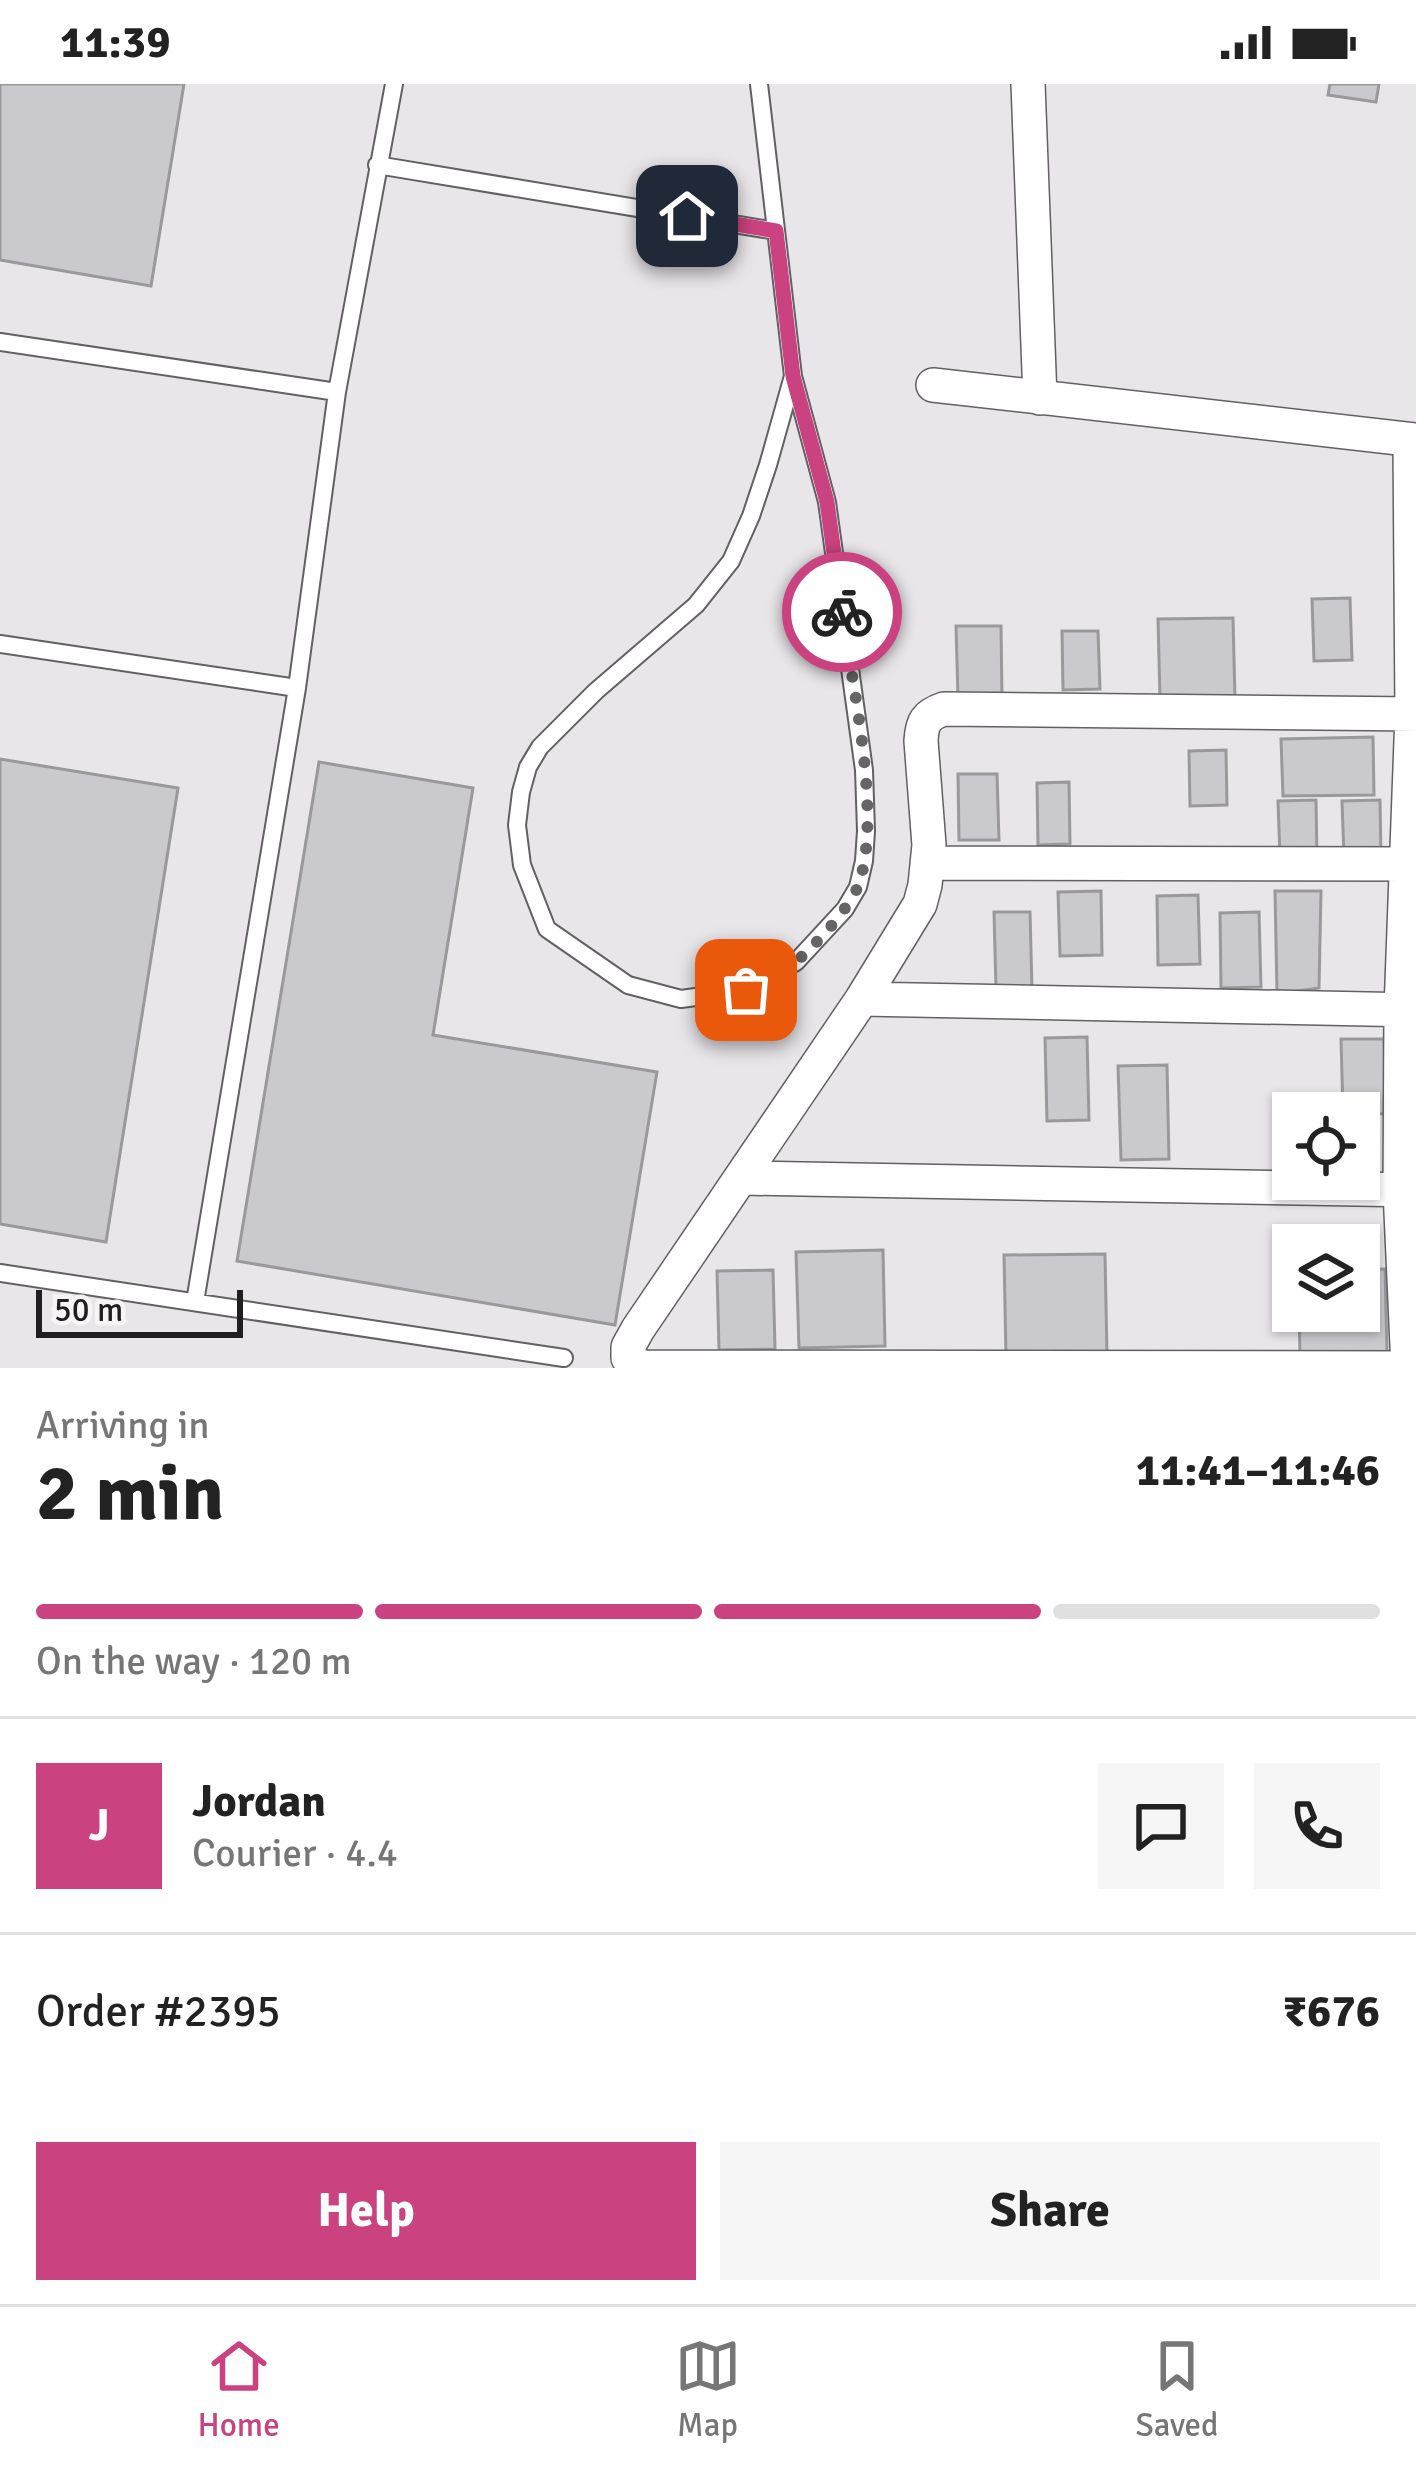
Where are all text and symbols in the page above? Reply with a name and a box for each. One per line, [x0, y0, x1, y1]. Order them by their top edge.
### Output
text: 11:39 [60, 15, 170, 70]
pin [636, 165, 738, 267]
icon: home [654, 183, 720, 249]
courier [782, 552, 902, 672]
icon: bike [809, 579, 875, 645]
pin [695, 939, 797, 1041]
icon: bag [713, 957, 779, 1023]
map controls [1272, 1092, 1380, 1332]
button: locate [1272, 1092, 1380, 1200]
button: layers [1272, 1224, 1380, 1332]
scale bar [36, 1284, 243, 1337]
text: 50 m [54, 1290, 123, 1331]
text: Arriving in [36, 1401, 210, 1449]
text: 11:41–11:46 [1136, 1443, 1380, 1498]
text: 2 min [36, 1446, 224, 1542]
text: On the way · 120 m [36, 1637, 352, 1685]
button: chat [1098, 1763, 1224, 1889]
button: phone [1254, 1763, 1380, 1889]
text: Jordan [192, 1774, 326, 1829]
text: J [88, 1798, 110, 1853]
text: Courier · 4.4 [192, 1829, 398, 1877]
text: Order #2395 [36, 1984, 281, 2039]
text: ₹676 [1283, 1984, 1380, 2039]
button: Help [36, 2142, 696, 2280]
button: Share [720, 2142, 1380, 2280]
tab: Home [197, 2333, 280, 2446]
tab: Map [675, 2333, 741, 2446]
tab: Saved [1135, 2333, 1219, 2446]

